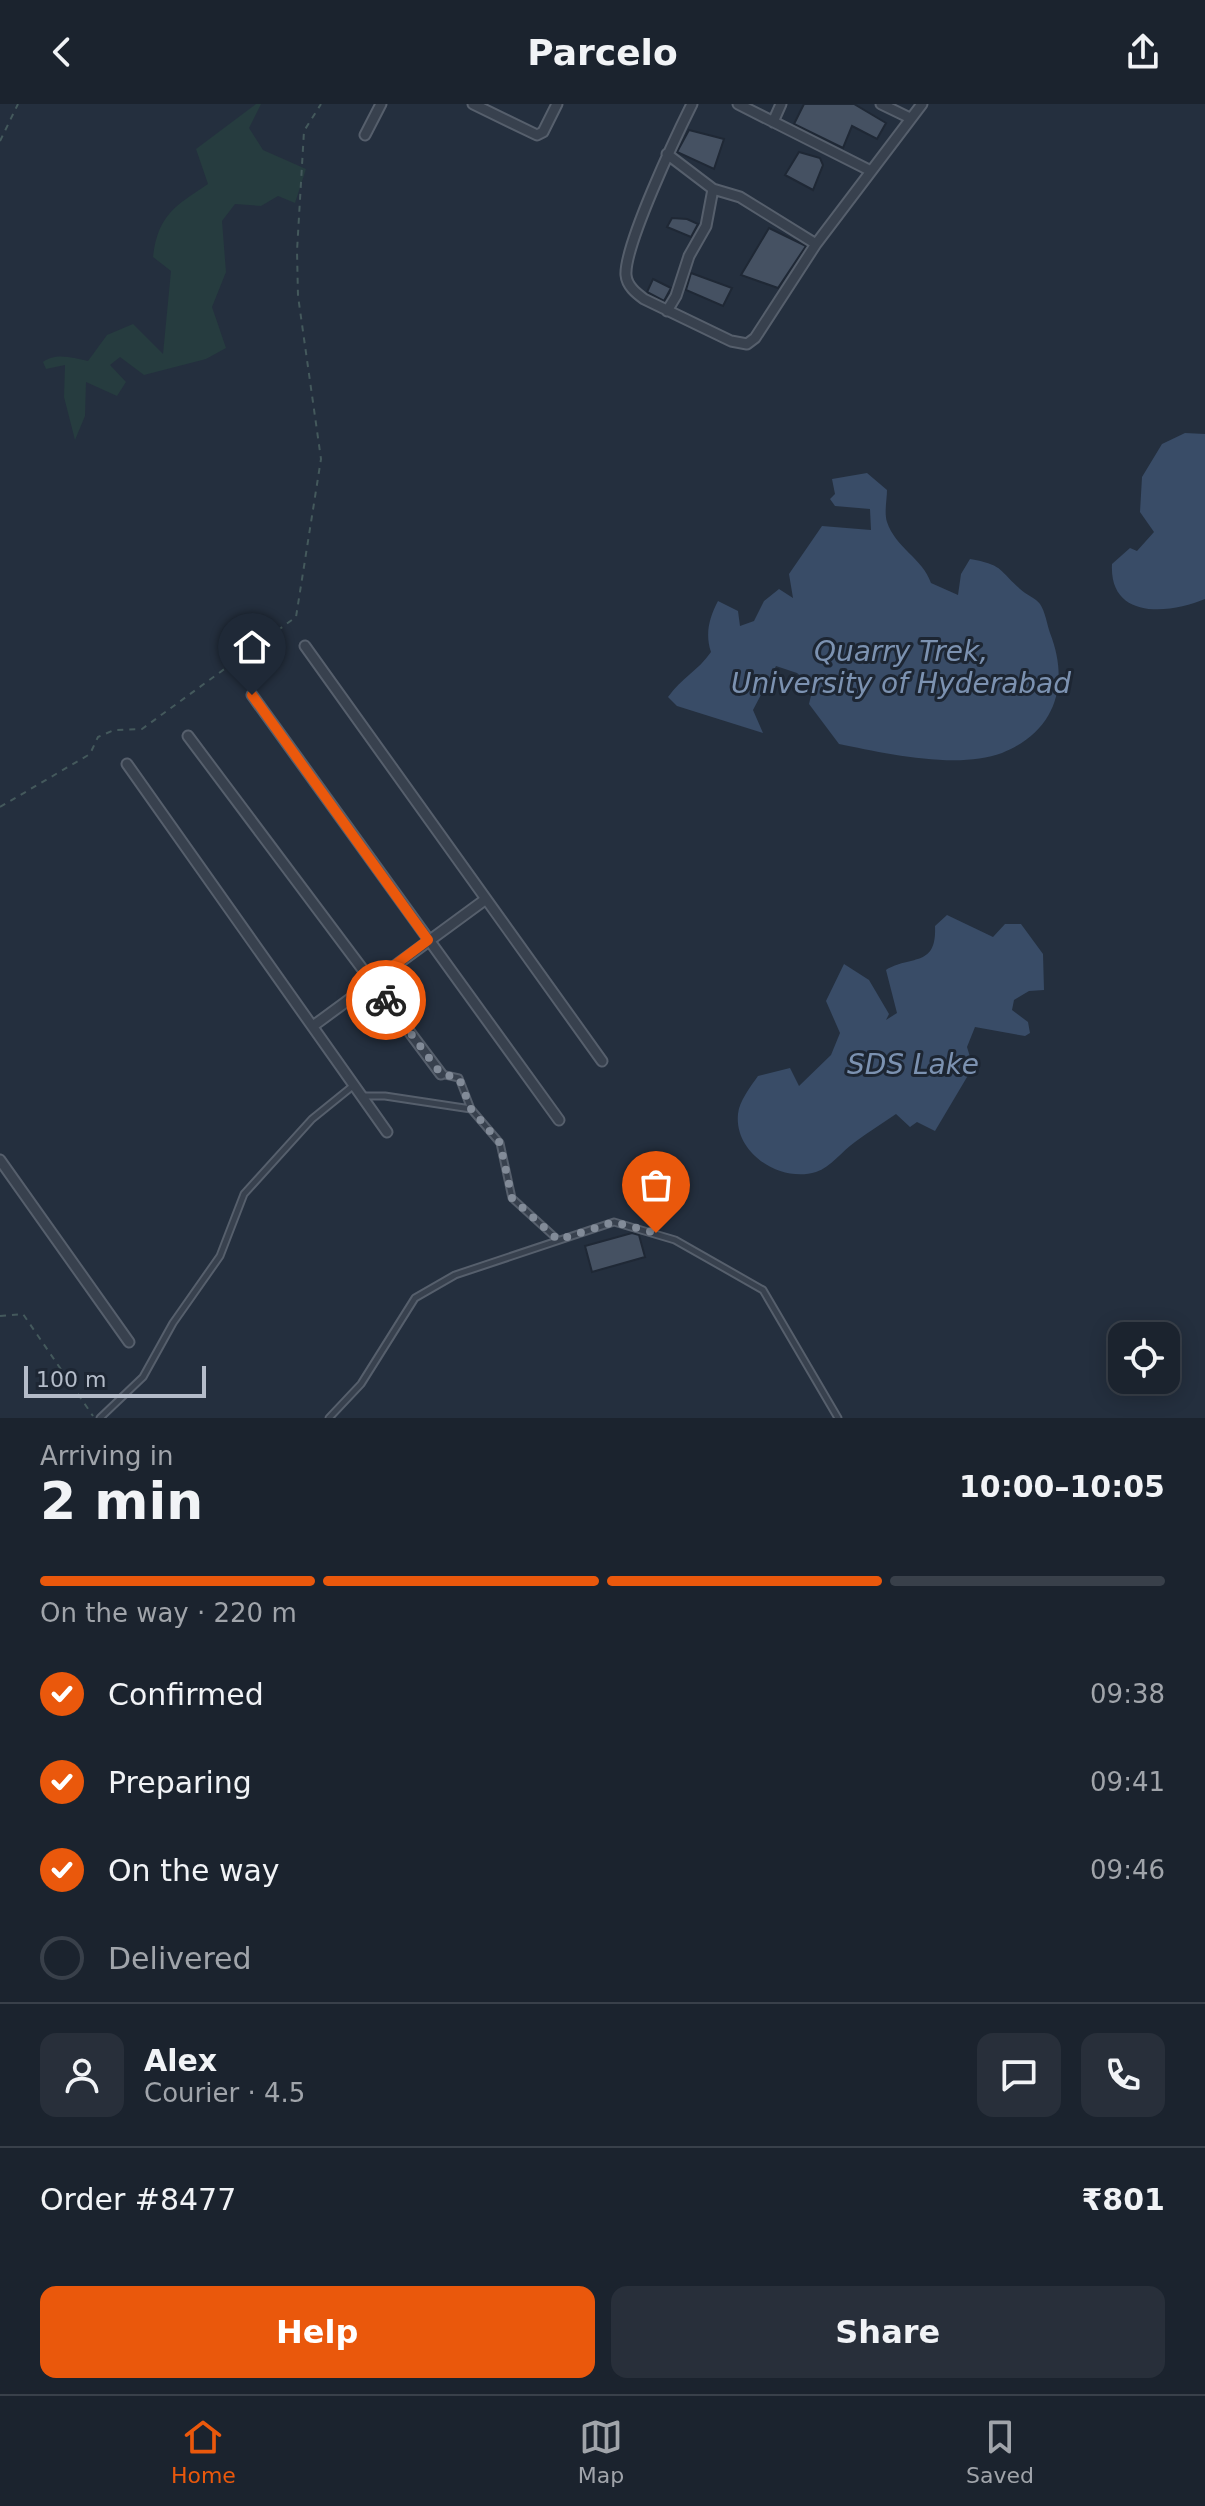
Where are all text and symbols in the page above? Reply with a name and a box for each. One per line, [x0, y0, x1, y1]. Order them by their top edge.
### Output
icon: back [40, 30, 84, 74]
icon: share [1121, 30, 1165, 74]
text: Parcelo [527, 32, 678, 73]
pin [218, 613, 286, 695]
icon: home [230, 625, 274, 669]
water label: Quarry Trek, University of Hyderabad [731, 635, 1071, 700]
courier [346, 960, 426, 1040]
icon: bike [364, 978, 408, 1022]
water label: SDS Lake [847, 1048, 979, 1081]
pin [622, 1151, 690, 1233]
icon: bag [634, 1163, 678, 1207]
map controls [1108, 1322, 1180, 1394]
button: locate [1108, 1322, 1180, 1394]
scale bar [24, 1362, 206, 1398]
text: 100 m [36, 1367, 106, 1392]
text: Arriving in [40, 1441, 174, 1471]
text: 10:00–10:05 [959, 1469, 1165, 1504]
text: 2 min [40, 1471, 203, 1531]
text: On the way · 220 m [40, 1598, 297, 1628]
icon: check [40, 1672, 84, 1716]
text: Confirmed [108, 1677, 264, 1712]
text: 09:38 [1090, 1679, 1165, 1709]
icon: check [40, 1760, 84, 1804]
text: Preparing [108, 1765, 252, 1800]
text: 09:41 [1090, 1767, 1165, 1797]
icon: check [40, 1848, 84, 1892]
text: On the way [108, 1853, 280, 1888]
text: 09:46 [1090, 1855, 1165, 1885]
text: Delivered [108, 1941, 252, 1976]
button: person [40, 2033, 124, 2117]
button: chat [977, 2033, 1061, 2117]
button: phone [1081, 2033, 1165, 2117]
text: Alex [144, 2043, 217, 2078]
text: Courier · 4.5 [144, 2078, 305, 2108]
text: Order #8477 [40, 2182, 236, 2217]
text: ₹801 [1082, 2182, 1165, 2217]
button: Help [40, 2286, 595, 2378]
button: Share [611, 2286, 1165, 2378]
tab: Home [171, 2415, 236, 2488]
tab: Map [578, 2415, 624, 2488]
tab: Saved [966, 2415, 1034, 2488]

